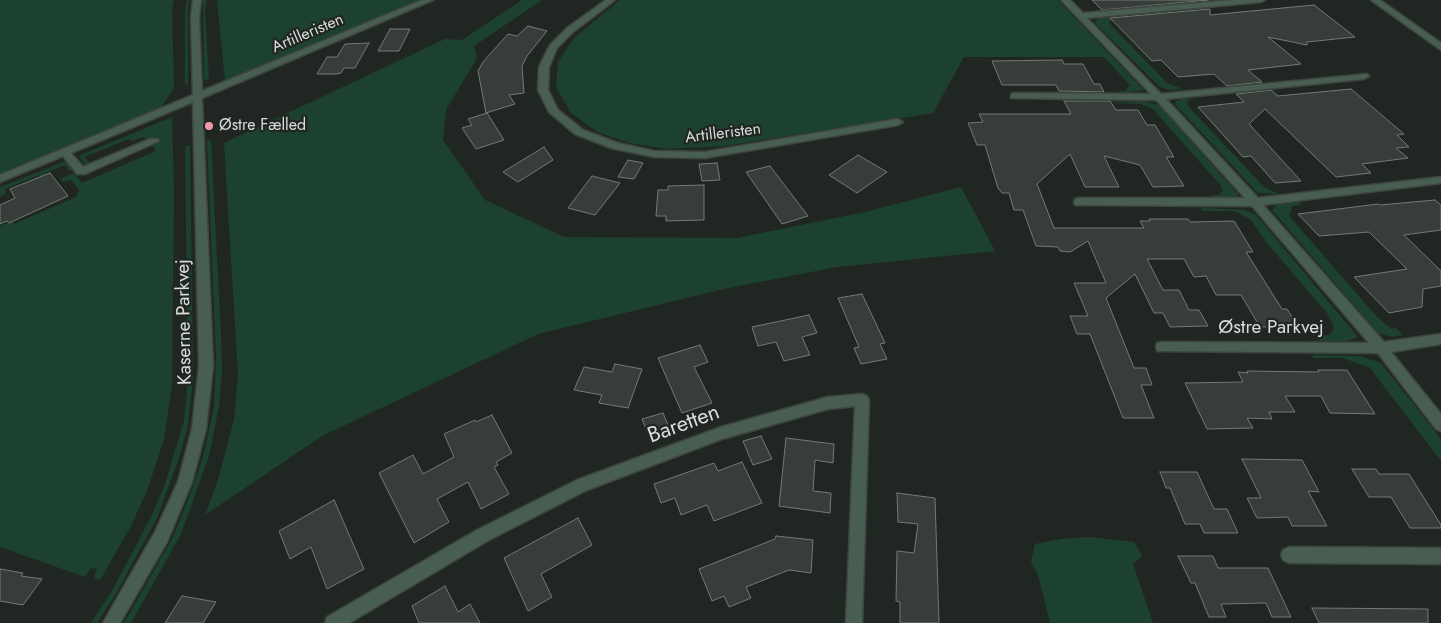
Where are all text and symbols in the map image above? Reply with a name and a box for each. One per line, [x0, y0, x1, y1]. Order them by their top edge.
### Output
street label: Artilleristen [269, 10, 347, 58]
place label: Østre Fælled [219, 116, 306, 136]
marker: Østre Fælled [203, 120, 215, 132]
street label: Artilleristen [684, 120, 762, 148]
street label: Kaserne Parkvej [173, 259, 197, 385]
street label: Østre Parkvej [1218, 317, 1324, 339]
street label: Baretten [644, 400, 724, 450]

